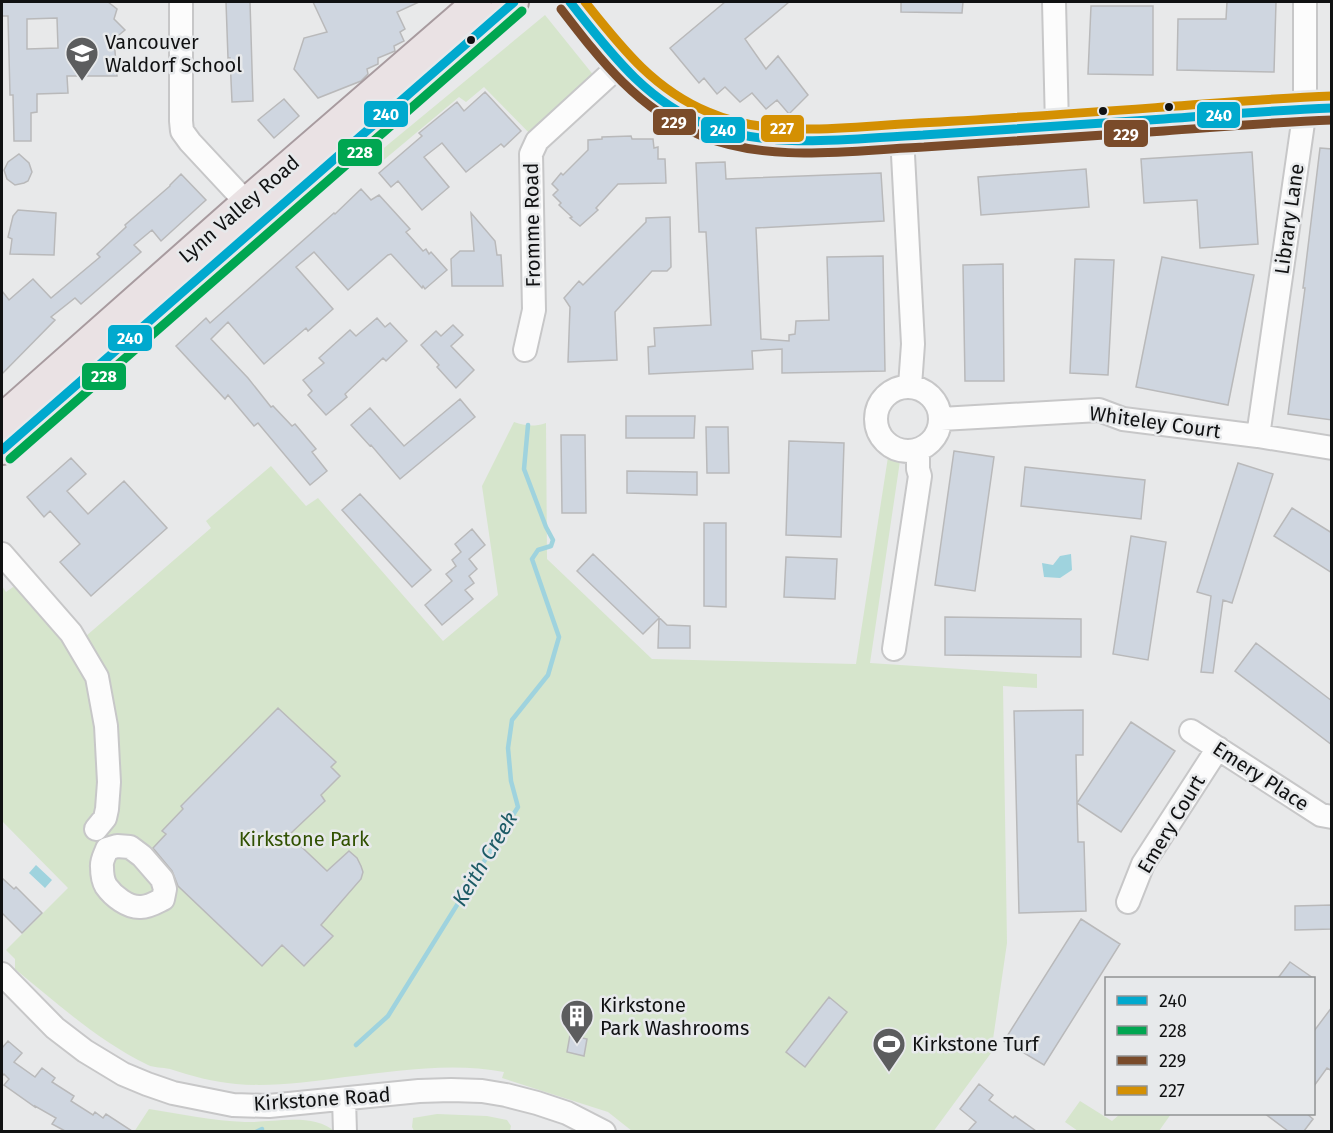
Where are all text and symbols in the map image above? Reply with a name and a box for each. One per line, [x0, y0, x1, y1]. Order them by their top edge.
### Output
place label: Vancouver Waldorf School [105, 30, 242, 77]
unlabelled marker [465, 34, 477, 46]
school or university icon: Vancouver Waldorf School [64, 35, 100, 82]
line badge: 240 [363, 100, 409, 128]
unlabelled marker [1163, 101, 1175, 113]
line badge: 240 [1196, 101, 1241, 129]
text: 240 [373, 105, 399, 124]
unlabelled marker [1097, 105, 1109, 117]
text: 240 [1206, 106, 1232, 125]
line badge: 229 [652, 108, 697, 136]
text: 229 [661, 113, 687, 132]
line badge: 227 [760, 114, 805, 143]
line badge: 240 [700, 116, 746, 144]
text: 227 [770, 119, 794, 138]
line badge: 229 [1103, 119, 1149, 148]
text: 240 [710, 121, 736, 140]
text: 229 [1113, 125, 1139, 144]
line badge: 228 [337, 138, 383, 167]
text: 228 [347, 143, 373, 162]
street label: Lynn Valley Road [174, 150, 304, 268]
street label: Library Lane [1269, 162, 1309, 276]
street label: Fromme Road [519, 163, 545, 287]
line badge: 240 [107, 324, 153, 352]
text: 240 [117, 329, 143, 348]
line badge: 228 [81, 362, 127, 391]
text: 228 [91, 367, 117, 386]
street label: Whiteley Court [1088, 401, 1223, 443]
street label: Emery Place [1209, 736, 1313, 816]
street label: Emery Court [1132, 770, 1210, 878]
water label: Keith Creek [447, 807, 523, 911]
park label: Kirkstone Park [239, 827, 370, 851]
legend [1105, 977, 1315, 1115]
text: 240 [1159, 990, 1187, 1012]
place label: Kirkstone Park Washrooms [600, 993, 749, 1040]
building icon: Kirkstone Park Washrooms [559, 998, 595, 1045]
text: 228 [1159, 1020, 1187, 1042]
sports icon: Kirkstone Turf [871, 1026, 907, 1073]
place label: Kirkstone Turf [912, 1032, 1040, 1056]
text: 229 [1159, 1050, 1186, 1072]
text: 227 [1159, 1080, 1185, 1102]
street label: Kirkstone Road [253, 1082, 391, 1116]

